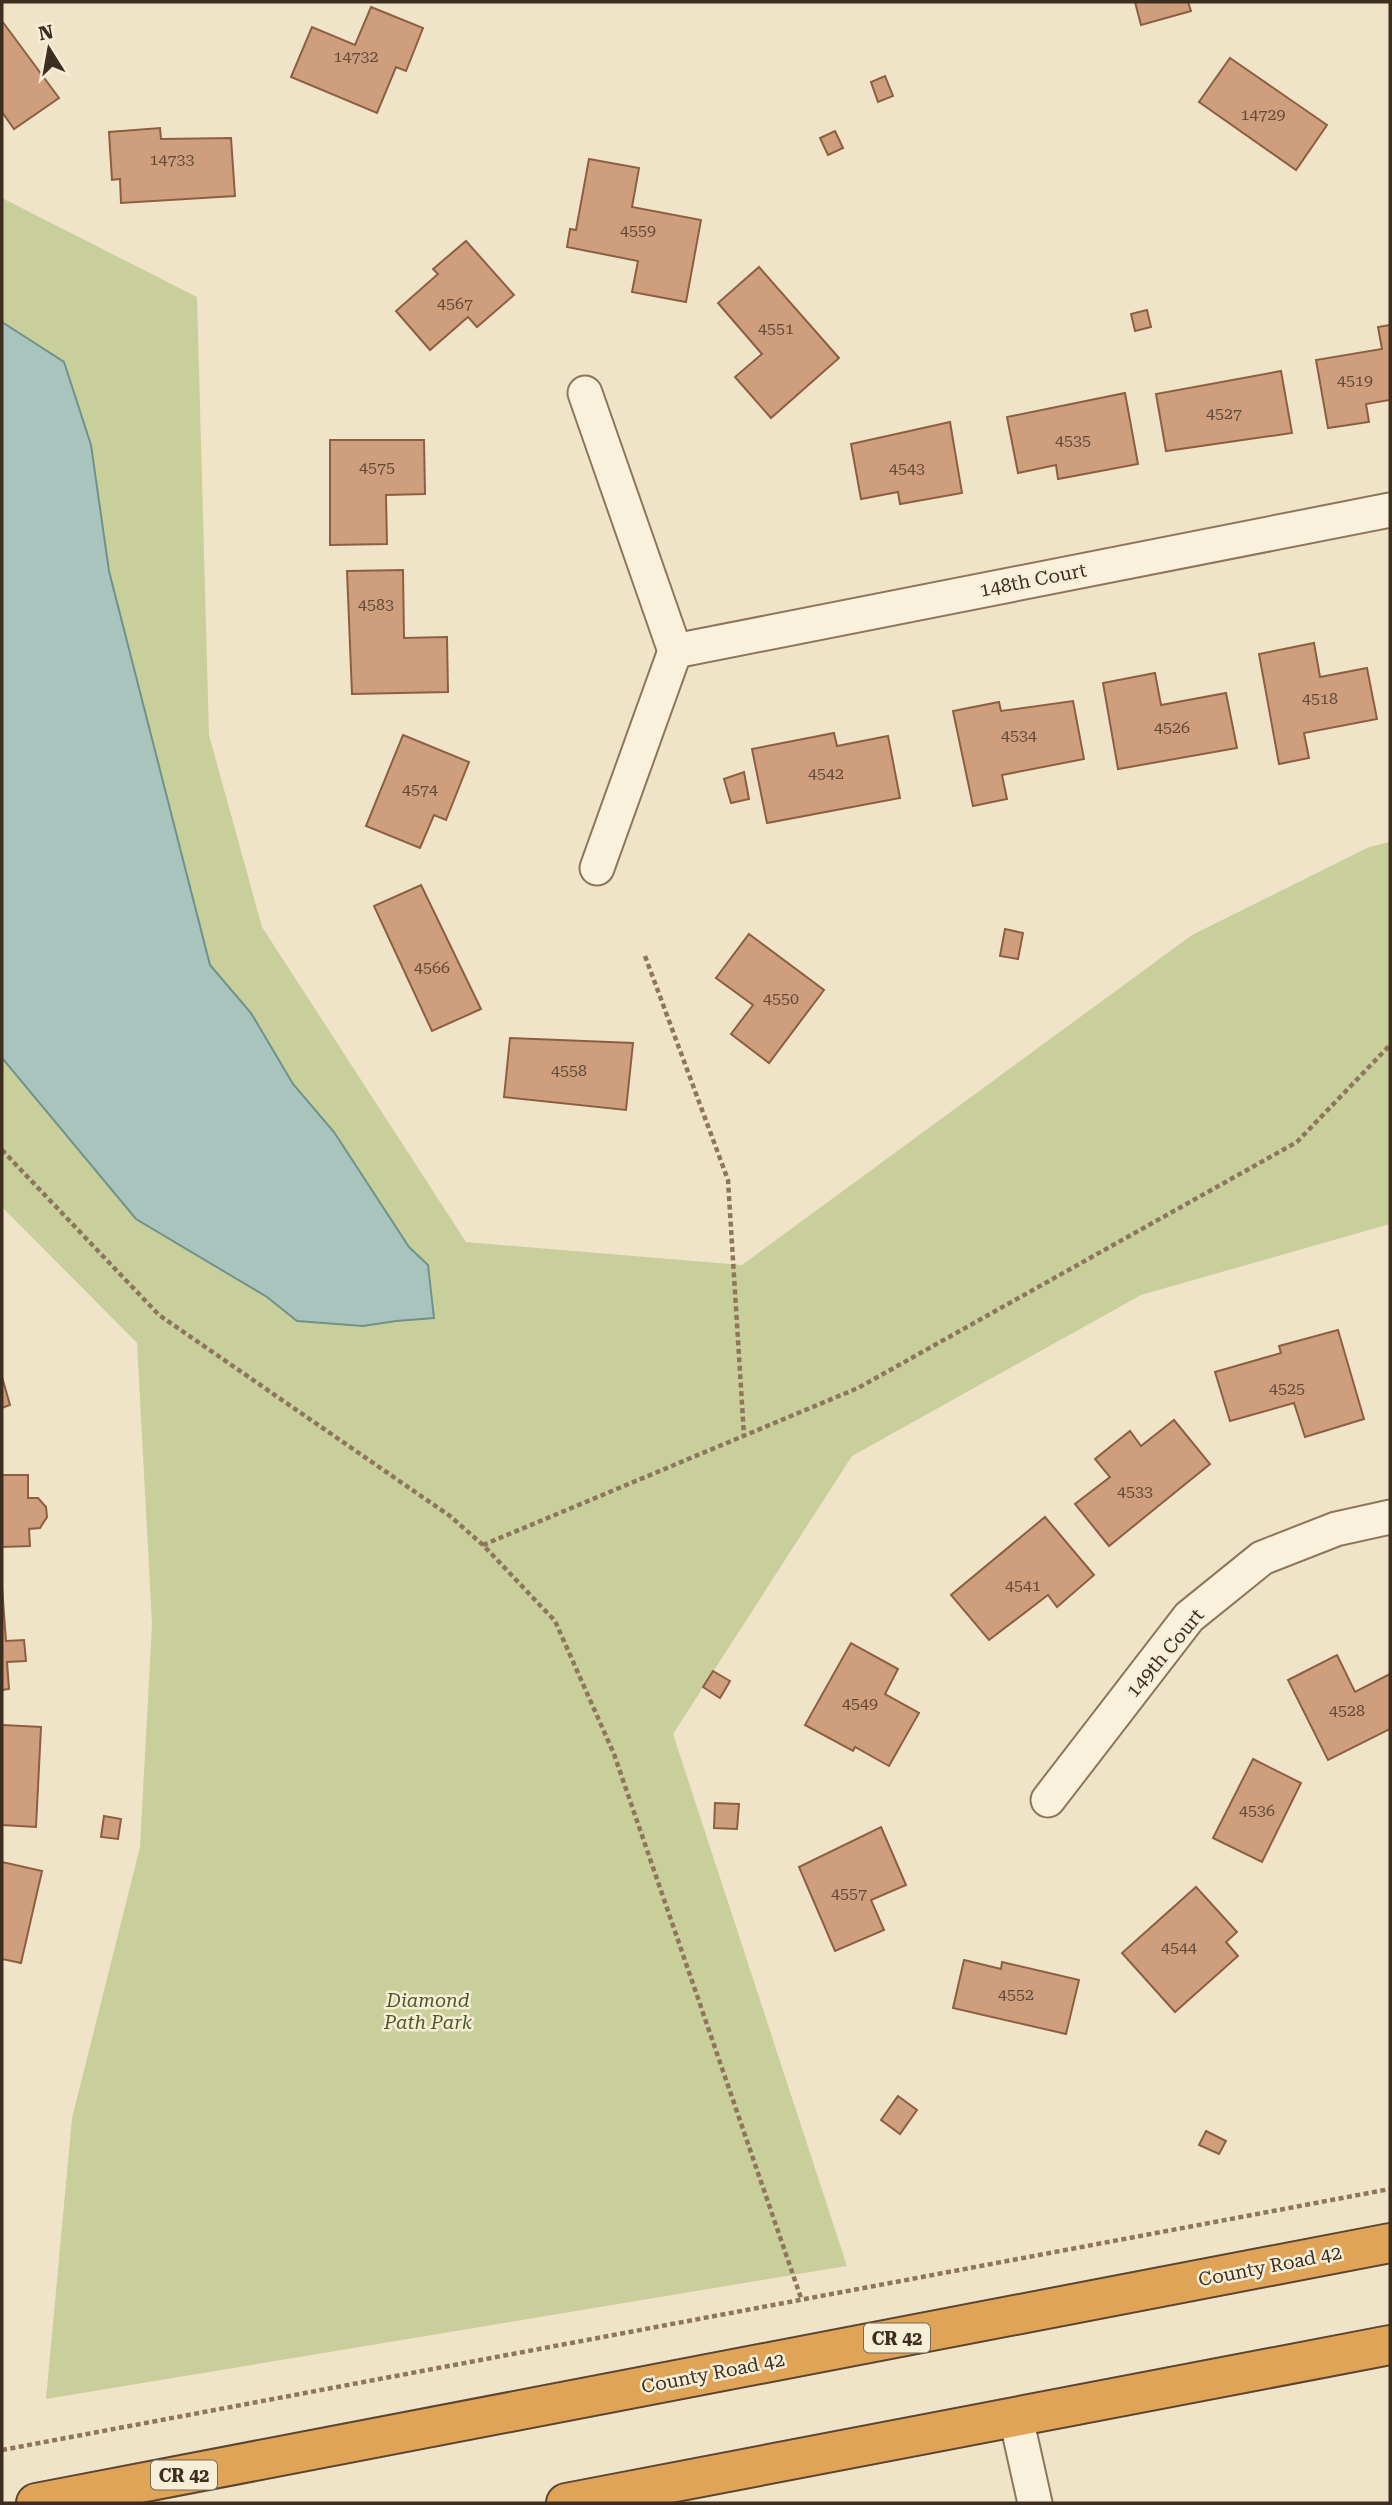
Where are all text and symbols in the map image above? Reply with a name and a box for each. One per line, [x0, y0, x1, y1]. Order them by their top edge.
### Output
north arrow [14, 14, 84, 84]
text: N [36, 20, 56, 45]
house number: 14732 [334, 47, 378, 66]
house number: 14729 [1241, 105, 1285, 124]
house number: 14733 [150, 150, 194, 169]
house number: 4559 [620, 221, 656, 240]
house number: 4567 [437, 294, 473, 313]
house number: 4551 [758, 319, 794, 338]
house number: 4519 [1337, 371, 1373, 390]
house number: 4527 [1206, 404, 1242, 423]
house number: 4535 [1055, 431, 1091, 450]
house number: 4575 [359, 458, 395, 477]
house number: 4543 [889, 459, 925, 478]
street label: 148th Court [978, 558, 1088, 602]
house number: 4583 [358, 595, 394, 614]
house number: 4518 [1302, 689, 1338, 708]
house number: 4526 [1154, 718, 1190, 737]
house number: 4534 [1001, 726, 1037, 745]
house number: 4542 [808, 764, 844, 783]
house number: 4574 [402, 780, 438, 799]
house number: 4566 [414, 958, 450, 977]
house number: 4550 [763, 989, 799, 1008]
house number: 4558 [551, 1061, 587, 1080]
house number: 4525 [1269, 1379, 1305, 1398]
house number: 4533 [1117, 1482, 1153, 1501]
house number: 4541 [1005, 1576, 1041, 1595]
street label: 149th Court [1121, 1604, 1209, 1702]
house number: 4549 [842, 1694, 878, 1713]
house number: 4528 [1329, 1701, 1365, 1720]
house number: 4536 [1239, 1801, 1275, 1820]
house number: 4557 [831, 1884, 867, 1903]
house number: 4544 [1161, 1938, 1197, 1957]
house number: 4552 [998, 1985, 1034, 2004]
park label: Diamond Path Park [383, 1989, 473, 2034]
street label: County Road 42 [1196, 2241, 1344, 2291]
road number: CR 42 [864, 2324, 930, 2352]
street label: County Road 42 [639, 2348, 787, 2398]
road number: CR 42 [151, 2460, 217, 2490]

